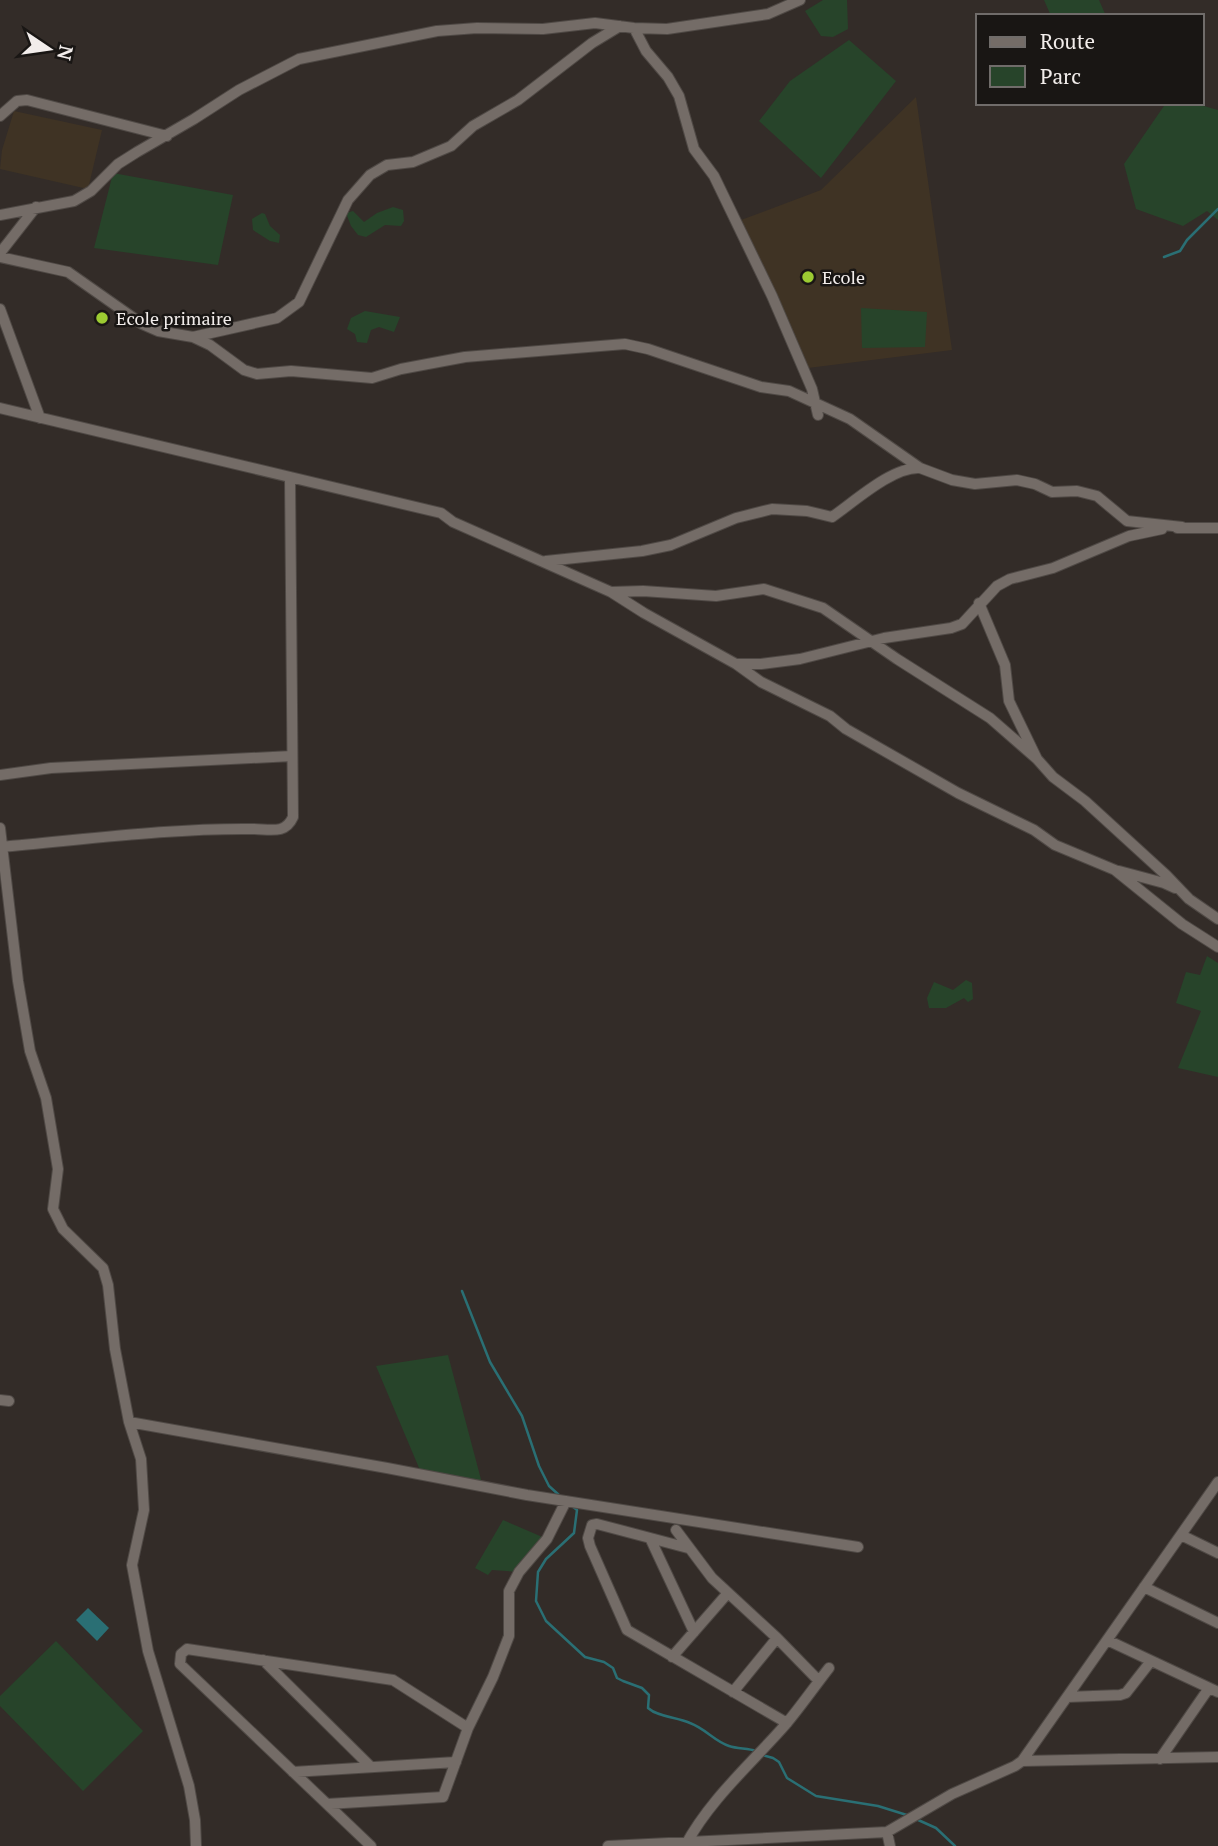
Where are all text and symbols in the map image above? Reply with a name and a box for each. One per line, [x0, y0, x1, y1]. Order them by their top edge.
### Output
north arrow [14, 14, 84, 84]
legend [976, 14, 1204, 105]
text: Route [1040, 27, 1095, 55]
text: N [52, 43, 80, 63]
text: Parc [1040, 62, 1081, 90]
place label: Ecole [822, 265, 865, 289]
marker: Ecole [800, 269, 816, 285]
place label: Ecole primaire [116, 306, 232, 330]
marker: Ecole primaire [94, 310, 110, 326]

